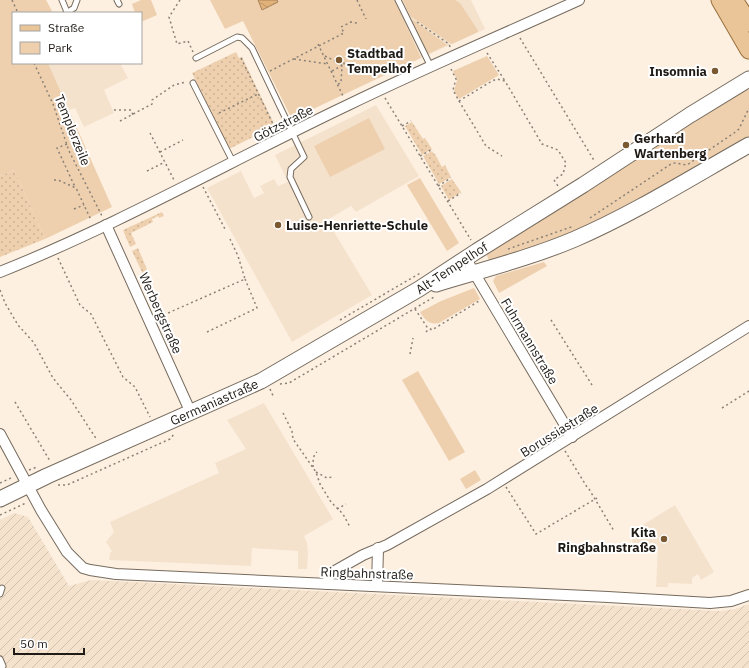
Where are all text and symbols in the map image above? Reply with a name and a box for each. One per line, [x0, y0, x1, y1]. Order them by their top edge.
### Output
legend [12, 12, 142, 64]
text: Straße [48, 20, 85, 35]
text: Park [48, 40, 73, 55]
place label: Stadtbad Tempelhof [347, 45, 412, 77]
marker: Stadtbad Tempelhof [334, 55, 344, 65]
place label: Insomnia [649, 63, 707, 80]
marker: Insomnia [710, 66, 720, 76]
street label: Templerzeile [51, 92, 94, 168]
street label: Götzstraße [250, 101, 316, 146]
place label: Gerhard Wartenberg [634, 130, 707, 162]
marker: Gerhard Wartenberg [621, 140, 631, 150]
place label: Luise-Henriette-Schule [286, 217, 428, 234]
marker: Luise-Henriette-Schule [273, 220, 283, 230]
street label: Alt-Tempelhof [412, 239, 491, 298]
street label: Werbergstraße [135, 270, 186, 357]
street label: Fuhrmannstraße [497, 295, 562, 387]
street label: Germaniastraße [167, 375, 261, 429]
street label: Borussiastraße [517, 400, 601, 461]
place label: Kita Ringbahnstraße [558, 524, 656, 556]
marker: Kita Ringbahnstraße [659, 534, 669, 544]
street label: Ringbahnstraße [320, 563, 414, 584]
scale bar [14, 630, 84, 656]
text: 50 m [20, 636, 48, 651]

